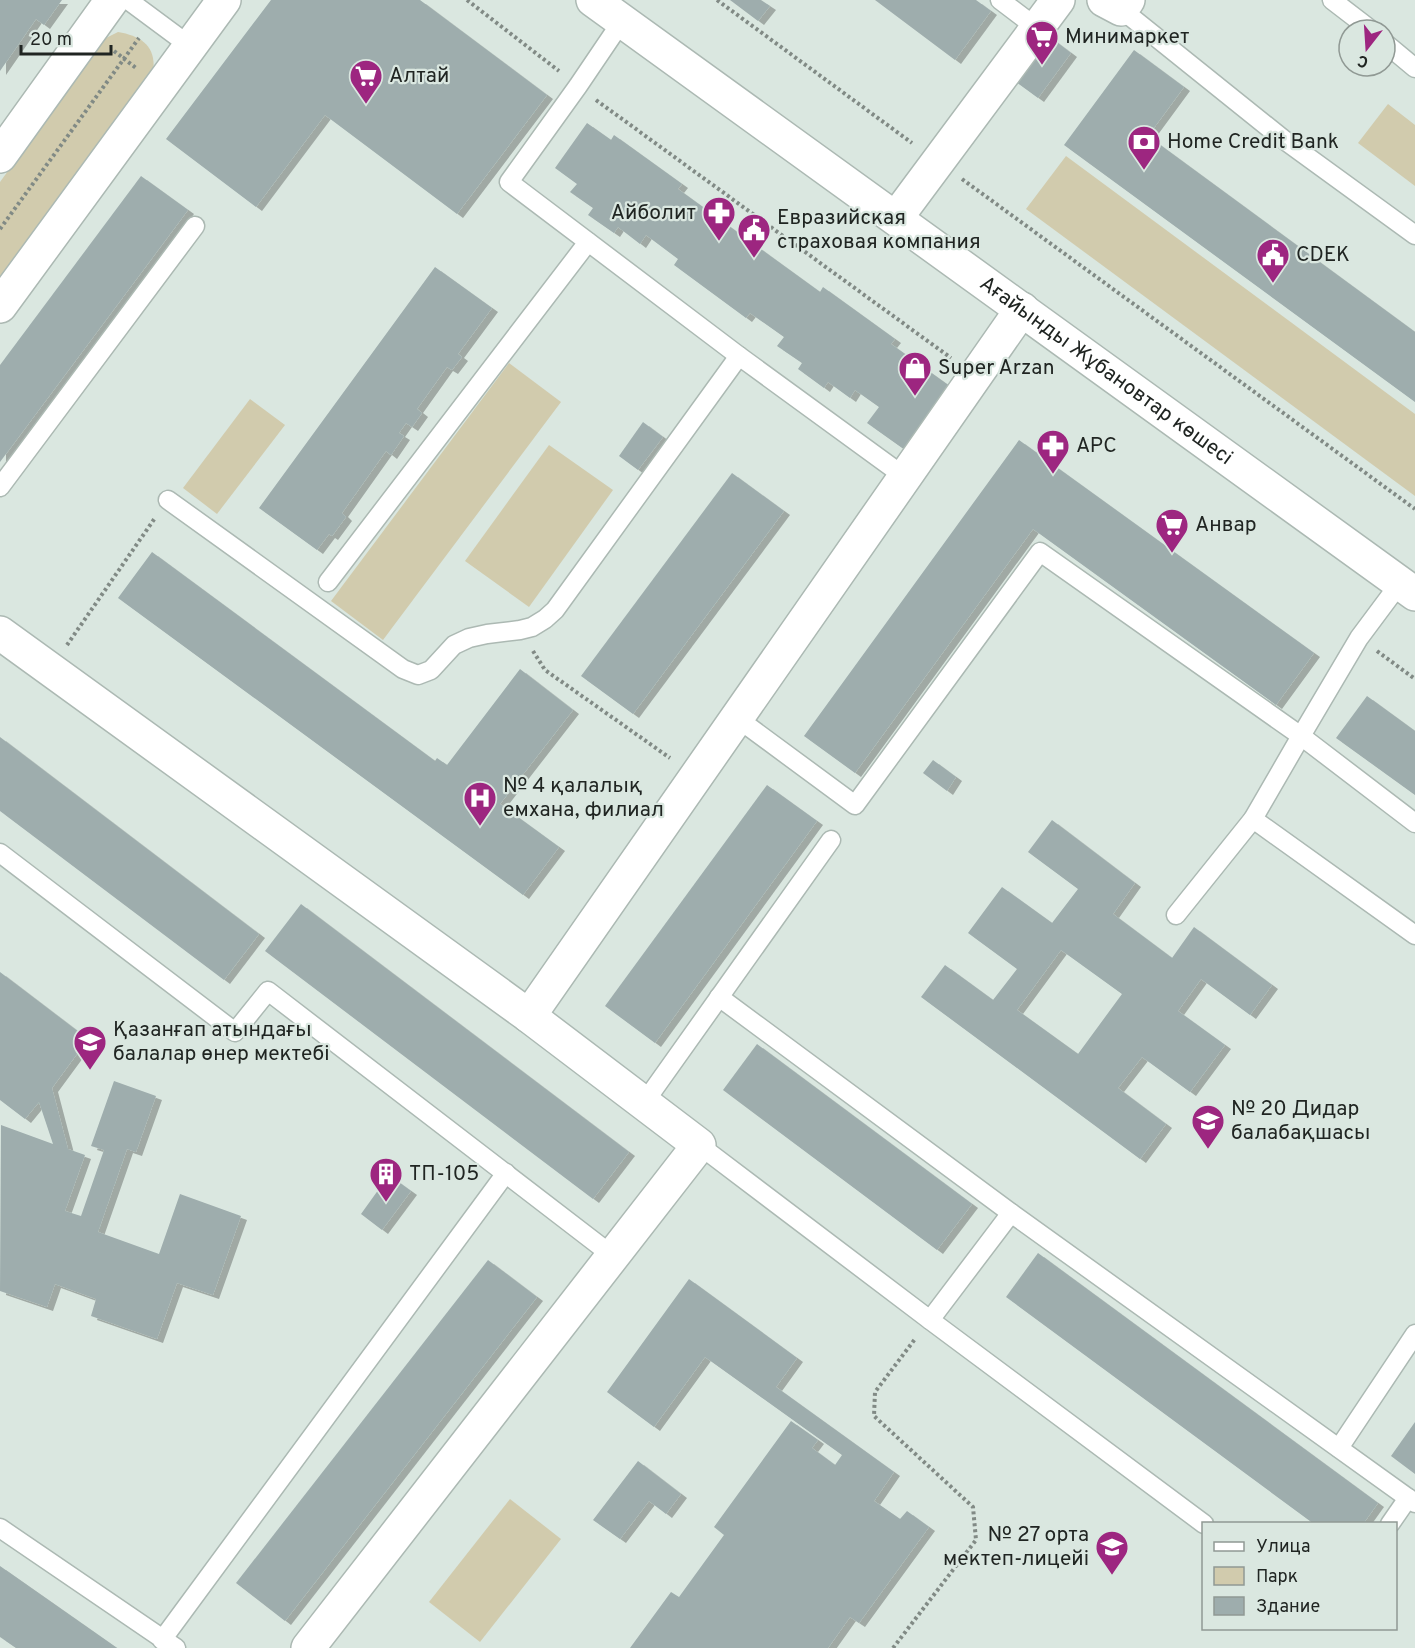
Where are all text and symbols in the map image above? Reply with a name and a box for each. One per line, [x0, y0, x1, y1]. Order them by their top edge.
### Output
scale bar [21, 18, 111, 56]
north arrow [1337, 18, 1397, 78]
supermarket icon: Минимаркет [1024, 19, 1060, 66]
place label: Минимаркет [1065, 24, 1189, 51]
text: 20 m [30, 29, 72, 52]
text: С [1355, 49, 1371, 71]
supermarket icon: Алтай [348, 58, 384, 105]
place label: Алтай [389, 63, 449, 90]
bank icon: Home Credit Bank [1126, 124, 1162, 171]
place label: Home Credit Bank [1167, 129, 1339, 156]
pharmacy icon: Айболит [701, 195, 737, 242]
place label: Айболит [611, 200, 696, 227]
place label: Евразийская страховая компания [777, 205, 981, 256]
public building icon: Евразийская страховая компания [736, 212, 772, 259]
public building icon: CDEK [1255, 237, 1291, 284]
place label: CDEK [1296, 242, 1350, 269]
street label: Ағайынды Жұбановтар көшесі [974, 270, 1238, 471]
shop icon: Super Arzan [897, 350, 933, 397]
place label: Super Arzan [938, 355, 1055, 382]
pharmacy icon: АРС [1035, 428, 1071, 475]
place label: АРС [1076, 433, 1117, 460]
supermarket icon: Анвар [1154, 507, 1190, 554]
place label: Анвар [1195, 512, 1257, 539]
place label: № 4 қалалық емхана, филиал [503, 773, 664, 824]
hospital icon: № 4 қалалық емхана, филиал [462, 780, 498, 827]
place label: Қазанғап атындағы балалар өнер мектебі [113, 1017, 330, 1068]
school or university icon: Қазанғап атындағы балалар өнер мектебі [72, 1024, 108, 1071]
place label: № 20 Дидар балабақшасы [1231, 1096, 1370, 1147]
school or university icon: № 20 Дидар балабақшасы [1190, 1103, 1226, 1150]
building icon: ТП-105 [368, 1156, 404, 1203]
place label: ТП-105 [409, 1161, 479, 1188]
place label: № 27 орта мектеп-лицейі [943, 1522, 1089, 1573]
legend [1202, 1522, 1397, 1630]
school or university icon: № 27 орта мектеп-лицейі [1094, 1529, 1130, 1576]
text: Улица [1256, 1536, 1310, 1559]
text: Парк [1256, 1566, 1298, 1589]
text: Здание [1256, 1596, 1320, 1619]

